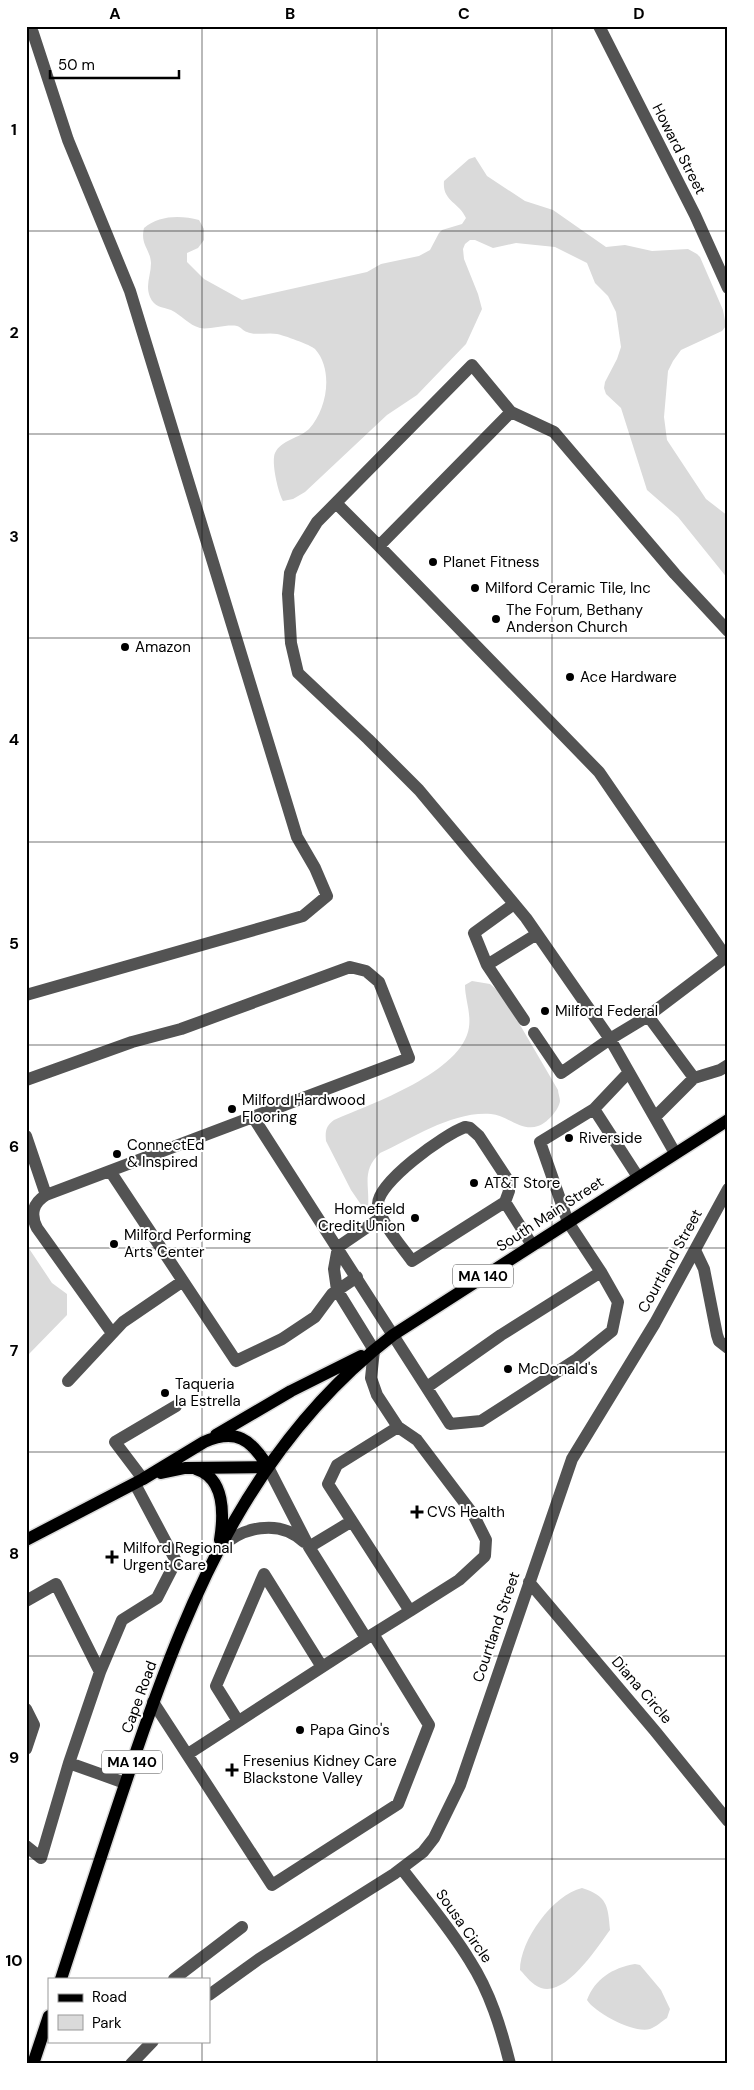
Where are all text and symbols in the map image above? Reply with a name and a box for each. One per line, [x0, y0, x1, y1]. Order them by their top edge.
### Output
text: A [109, 3, 121, 24]
text: B [285, 3, 295, 24]
text: C [458, 3, 470, 24]
text: D [633, 3, 645, 24]
scale bar [50, 48, 179, 80]
text: 50 m [58, 55, 95, 75]
street label: Howard Street [648, 100, 711, 198]
text: 1 [11, 119, 17, 140]
text: 2 [9, 322, 19, 343]
text: 3 [9, 526, 19, 547]
place label: Planet Fitness [443, 552, 540, 572]
marker: Planet Fitness [427, 556, 439, 568]
place label: Milford Ceramic Tile, Inc [485, 578, 651, 598]
marker: Milford Ceramic Tile, Inc [469, 582, 481, 594]
place label: The Forum, Bethany Anderson Church [506, 600, 644, 637]
marker: The Forum, Bethany Anderson Church [490, 613, 502, 625]
place label: Amazon [135, 637, 191, 657]
marker: Amazon [119, 641, 131, 653]
place label: Ace Hardware [580, 667, 677, 687]
marker: Ace Hardware [564, 671, 576, 683]
text: 4 [9, 729, 19, 750]
text: 5 [9, 933, 19, 954]
place label: Milford Federal [555, 1001, 658, 1021]
marker: Milford Federal [539, 1005, 551, 1017]
place label: Milford Hardwood Flooring [242, 1090, 365, 1127]
marker: Milford Hardwood Flooring [226, 1103, 238, 1115]
place label: Riverside [579, 1128, 642, 1148]
marker: Riverside [563, 1132, 575, 1144]
place label: ConnectEd & Inspired [127, 1135, 205, 1172]
text: 6 [9, 1136, 19, 1157]
marker: ConnectEd & Inspired [111, 1148, 123, 1160]
street label: South Main Street [492, 1172, 608, 1256]
place label: AT&T Store [484, 1173, 560, 1193]
marker: AT&T Store [468, 1177, 480, 1189]
place label: Homefield Credit Union [318, 1199, 405, 1236]
street label: Courtland Street [633, 1205, 707, 1316]
marker: Homefield Credit Union [409, 1212, 421, 1224]
place label: Milford Performing Arts Center [124, 1225, 251, 1262]
marker: Milford Performing Arts Center [108, 1238, 120, 1250]
road number: MA 140 [453, 1264, 513, 1288]
text: 7 [10, 1340, 19, 1361]
place label: McDonald's [518, 1359, 598, 1379]
marker: McDonald's [502, 1363, 514, 1375]
place label: Taqueria la Estrella [175, 1374, 241, 1411]
marker: Taqueria la Estrella [159, 1387, 171, 1399]
place label: CVS Health [427, 1502, 505, 1522]
marker: CVS Health [411, 1506, 423, 1518]
place label: Milford Regional Urgent Care [123, 1538, 233, 1575]
text: 8 [9, 1543, 19, 1564]
marker: Milford Regional Urgent Care [105, 1550, 119, 1564]
street label: Courtland Street [468, 1569, 524, 1685]
street label: Diana Circle [607, 1652, 677, 1728]
street label: Cape Road [117, 1658, 161, 1736]
place label: Papa Gino's [310, 1720, 390, 1740]
marker: Papa Gino's [294, 1724, 306, 1736]
text: 9 [9, 1747, 19, 1768]
road number: MA 140 [102, 1750, 162, 1774]
place label: Fresenius Kidney Care Blackstone Valley [243, 1751, 397, 1788]
marker: Fresenius Kidney Care Blackstone Valley [225, 1763, 239, 1777]
street label: Sousa Circle [431, 1885, 497, 1967]
text: 10 [5, 1950, 23, 1971]
legend [48, 1978, 210, 2042]
text: Road [92, 1987, 127, 2007]
text: Park [92, 2013, 122, 2033]

